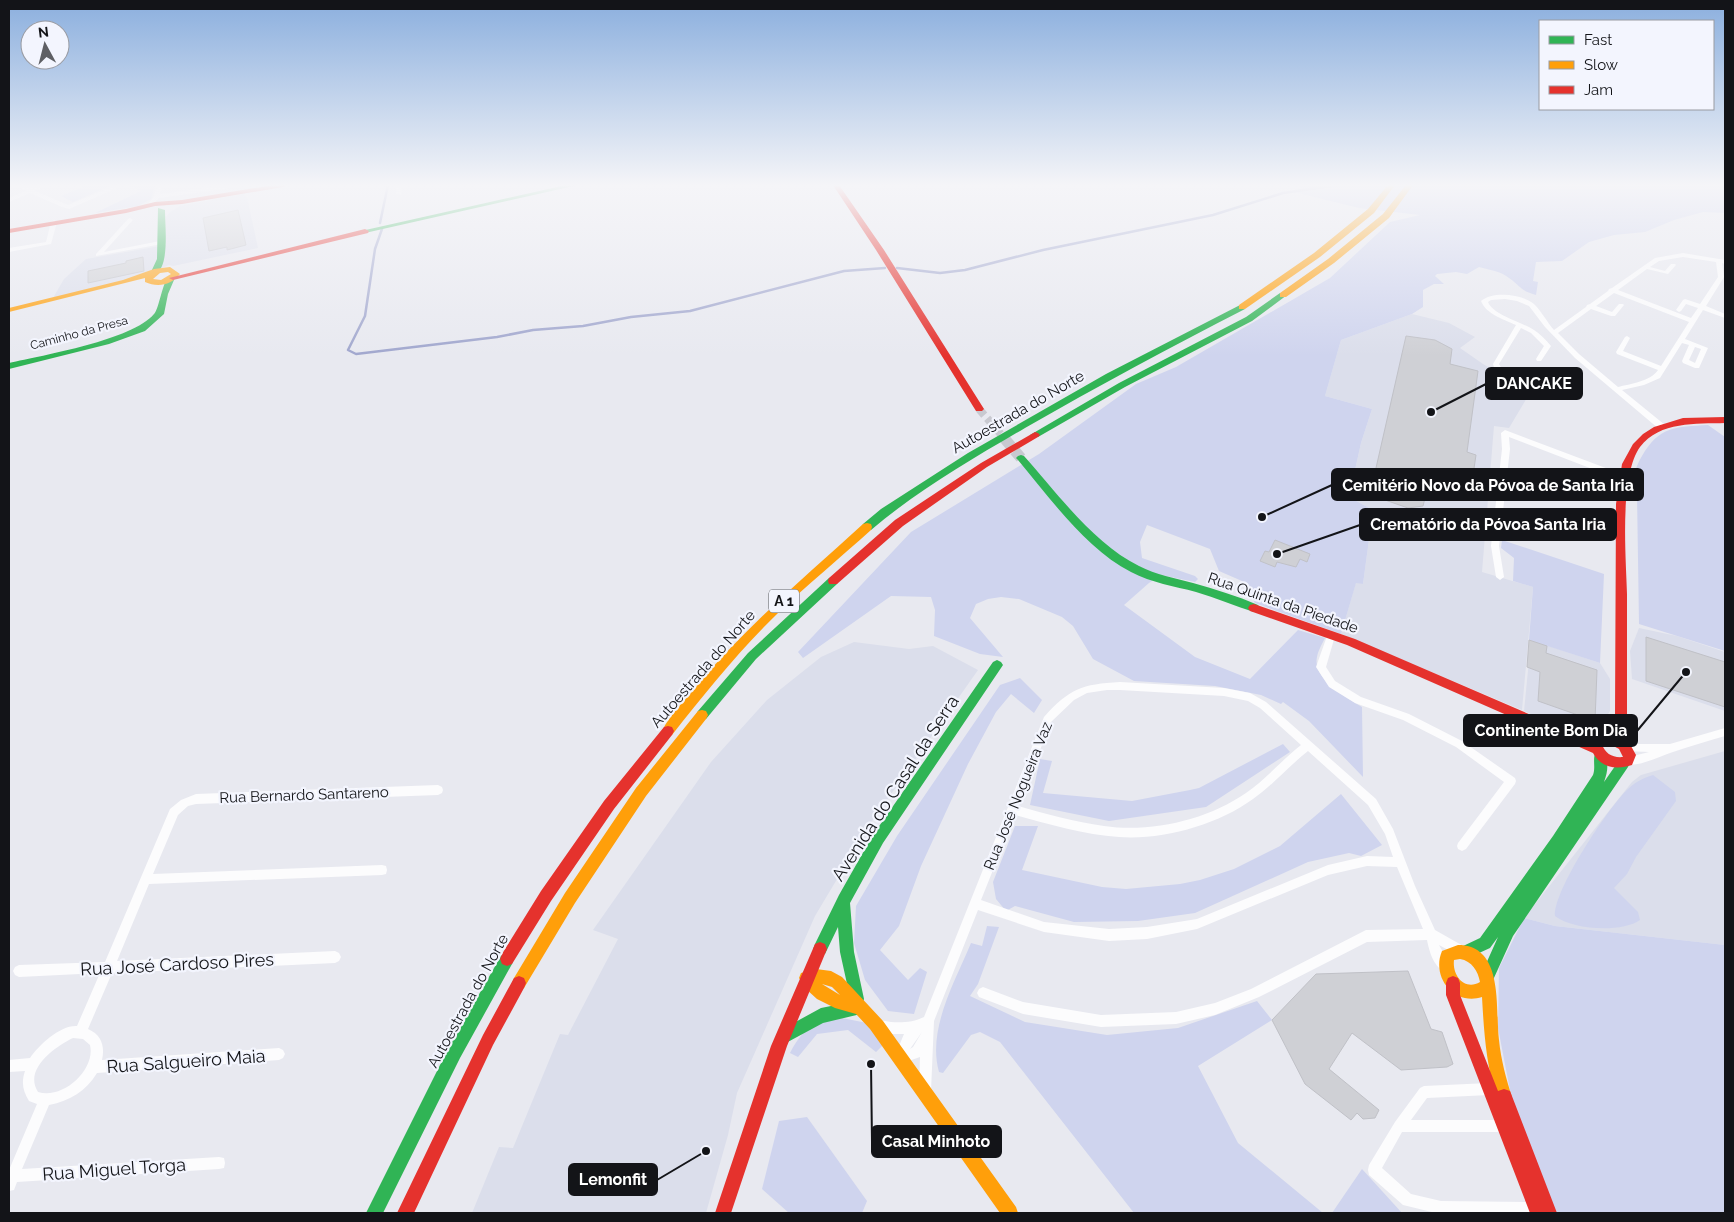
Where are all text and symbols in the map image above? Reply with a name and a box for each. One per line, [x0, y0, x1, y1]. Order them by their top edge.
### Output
north arrow [20, 20, 70, 70]
legend [1539, 20, 1714, 110]
text: N [37, 24, 50, 41]
text: Fast [1584, 31, 1612, 49]
text: Slow [1584, 56, 1618, 74]
text: Jam [1584, 81, 1613, 99]
street label: Caminho da Presa [29, 313, 129, 353]
street label: Autoestrada do Norte [949, 367, 1088, 457]
callout: DANCAKE [1486, 368, 1582, 399]
text: DANCAKE [1496, 374, 1572, 393]
callout: Cemitério Novo da Póvoa de Santa Iria [1332, 469, 1643, 500]
text: Cemitério Novo da Póvoa de Santa Iria [1342, 476, 1634, 495]
callout: Crematório da Póvoa Santa Iria [1360, 509, 1616, 540]
text: Crematório da Póvoa Santa Iria [1370, 515, 1606, 534]
street label: Rua Quinta da Piedade [1205, 569, 1361, 637]
road number: A 1 [769, 590, 799, 612]
street label: Autoestrada do Norte [647, 606, 759, 731]
street label: Avenida do Casal da Serra [827, 691, 963, 885]
callout: Continente Bom Dia [1464, 715, 1637, 746]
street label: Rua José Nogueira Vaz [980, 719, 1056, 873]
text: Continente Bom Dia [1475, 721, 1627, 740]
street label: Rua Bernardo Santareno [219, 783, 389, 807]
street label: Autoestrada do Norte [424, 931, 512, 1071]
street label: Rua José Cardoso Pires [80, 948, 275, 980]
street label: Rua Salgueiro Maia [106, 1045, 266, 1077]
callout: Casal Minhoto [872, 1126, 1001, 1157]
text: Casal Minhoto [882, 1132, 990, 1151]
street label: Rua Miguel Torga [41, 1154, 187, 1184]
callout: Lemonfit [569, 1164, 657, 1195]
text: Lemonfit [579, 1170, 647, 1189]

